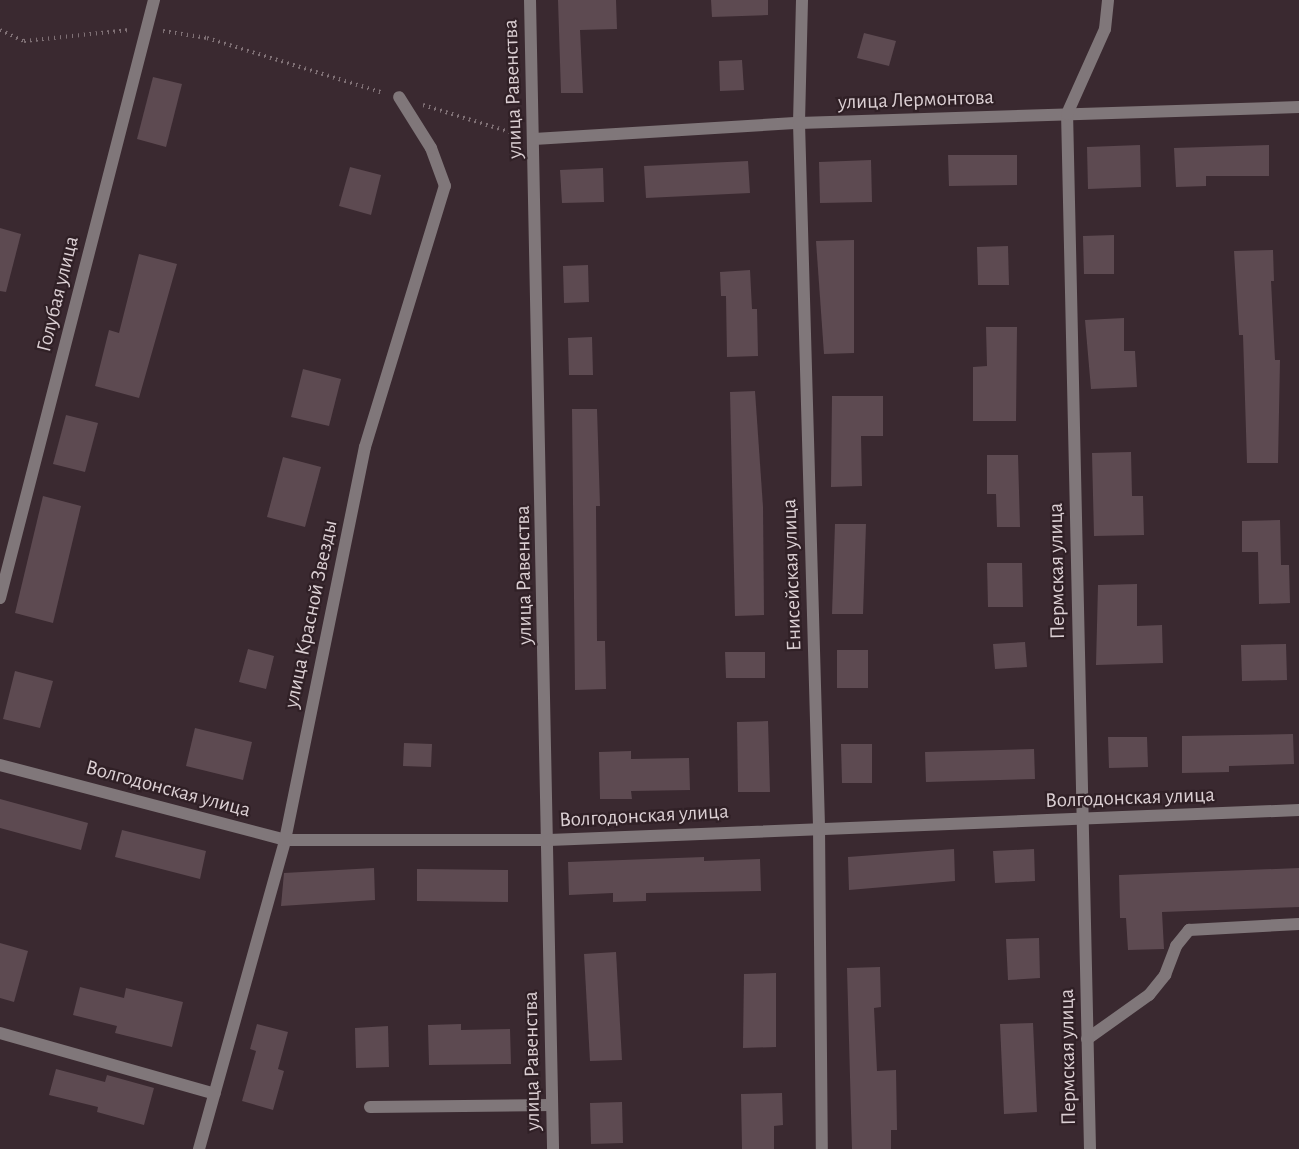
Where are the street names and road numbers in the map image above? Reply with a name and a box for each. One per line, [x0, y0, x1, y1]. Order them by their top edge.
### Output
street label: улица Равенства [498, 19, 528, 159]
street label: улица Лермонтова [838, 85, 994, 115]
street label: Голубая улица [31, 233, 85, 355]
street label: Енисейская улица [777, 498, 807, 652]
street label: Пермская улица [1043, 502, 1071, 640]
street label: улица Равенства [510, 505, 538, 645]
street label: улица Красной Звезды [279, 518, 343, 710]
street label: Волгодонская улица [83, 755, 253, 823]
street label: Волгодонская улица [1045, 782, 1215, 814]
street label: Волгодонская улица [559, 799, 729, 833]
street label: Пермская улица [1054, 988, 1082, 1126]
street label: улица Равенства [518, 991, 546, 1131]

